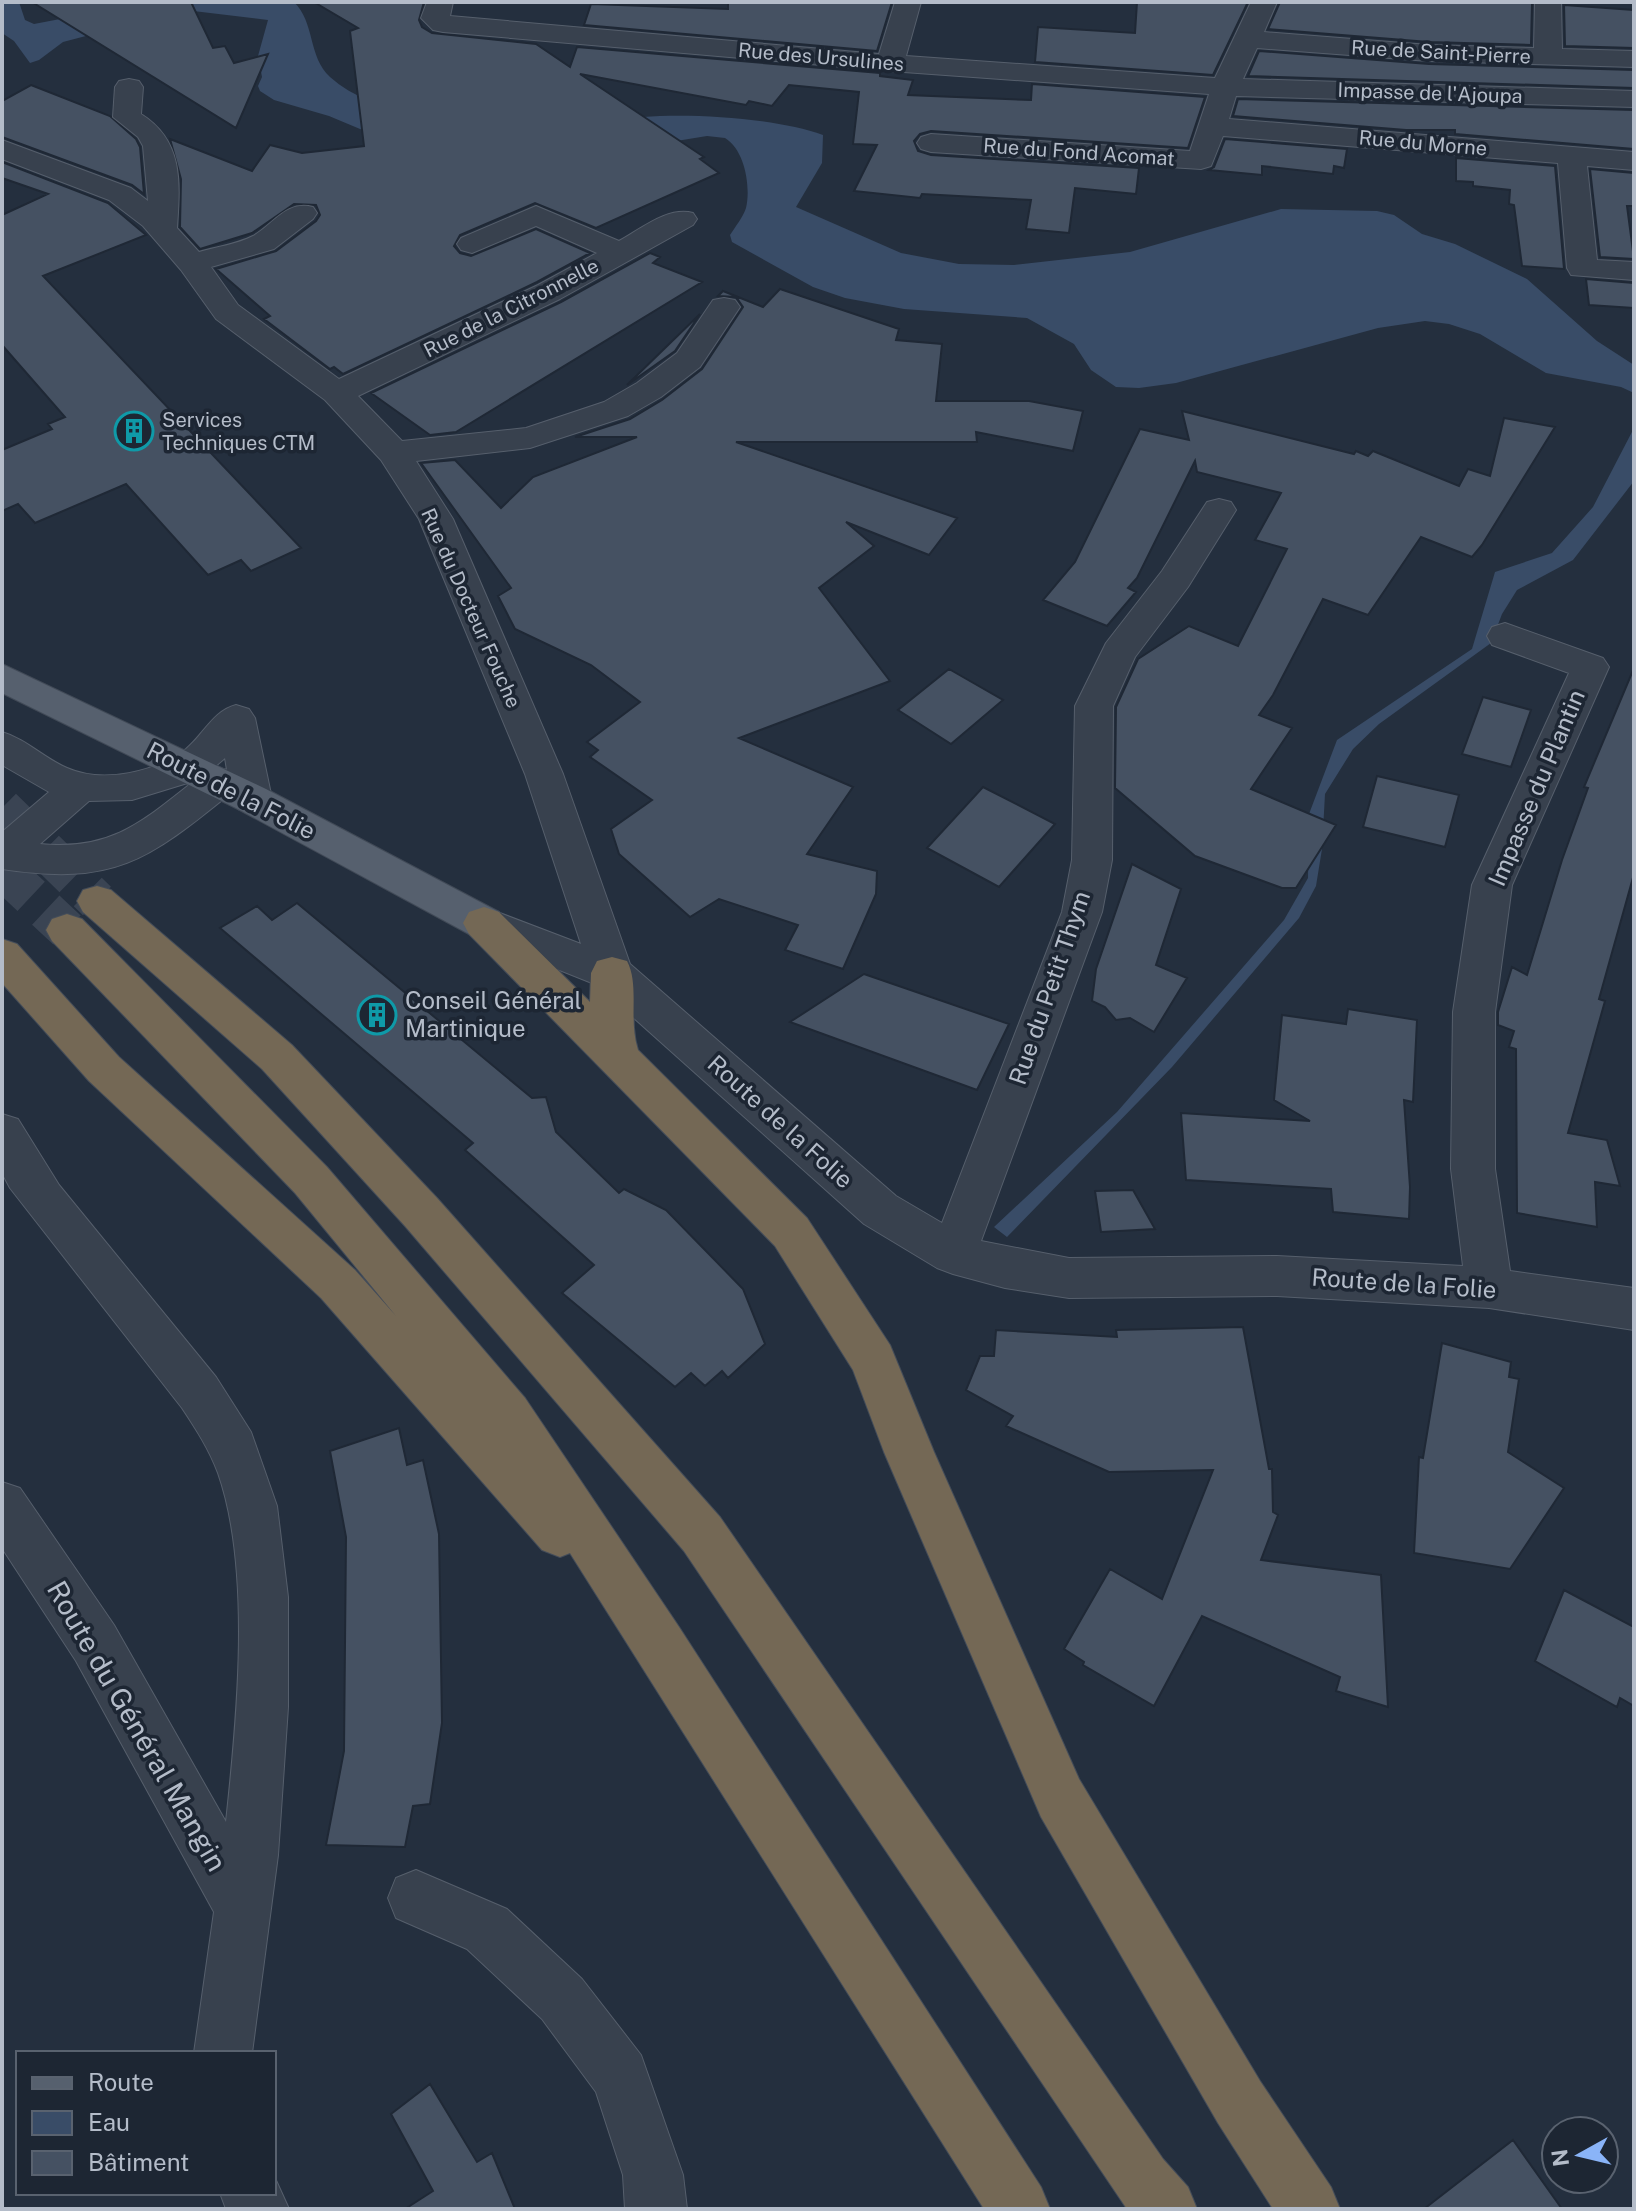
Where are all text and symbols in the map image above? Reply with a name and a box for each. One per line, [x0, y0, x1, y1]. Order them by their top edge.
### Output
street label: Rue de Saint-Pierre [1350, 35, 1532, 69]
street label: Rue des Ursulines [737, 38, 905, 76]
street label: Impasse de l'Ajoupa [1337, 78, 1523, 108]
street label: Rue du Morne [1358, 125, 1488, 161]
street label: Rue du Fond Acomat [982, 133, 1176, 171]
street label: Rue de la Citronnelle [419, 253, 603, 363]
place label: Services Techniques CTM [162, 408, 315, 455]
building icon: Services Techniques CTM [113, 410, 155, 452]
street label: Rue du Docteur Fouche [416, 504, 526, 712]
street label: Impasse du Plantin [1482, 685, 1590, 890]
street label: Route de la Folie [143, 736, 320, 845]
street label: Rue du Petit Thym [1003, 887, 1095, 1088]
place label: Conseil Général Martinique [405, 986, 582, 1042]
building icon: Conseil Général Martinique [356, 994, 398, 1036]
street label: Route de la Folie [702, 1049, 859, 1194]
street label: Route de la Folie [1311, 1263, 1497, 1303]
street label: Route du Général Mangin [41, 1575, 234, 1877]
legend [16, 2051, 276, 2195]
text: Route [88, 2068, 154, 2096]
text: Eau [88, 2108, 130, 2136]
north arrow [1540, 2115, 1620, 2195]
text: N [1546, 2147, 1574, 2168]
text: Bâtiment [88, 2148, 189, 2176]

